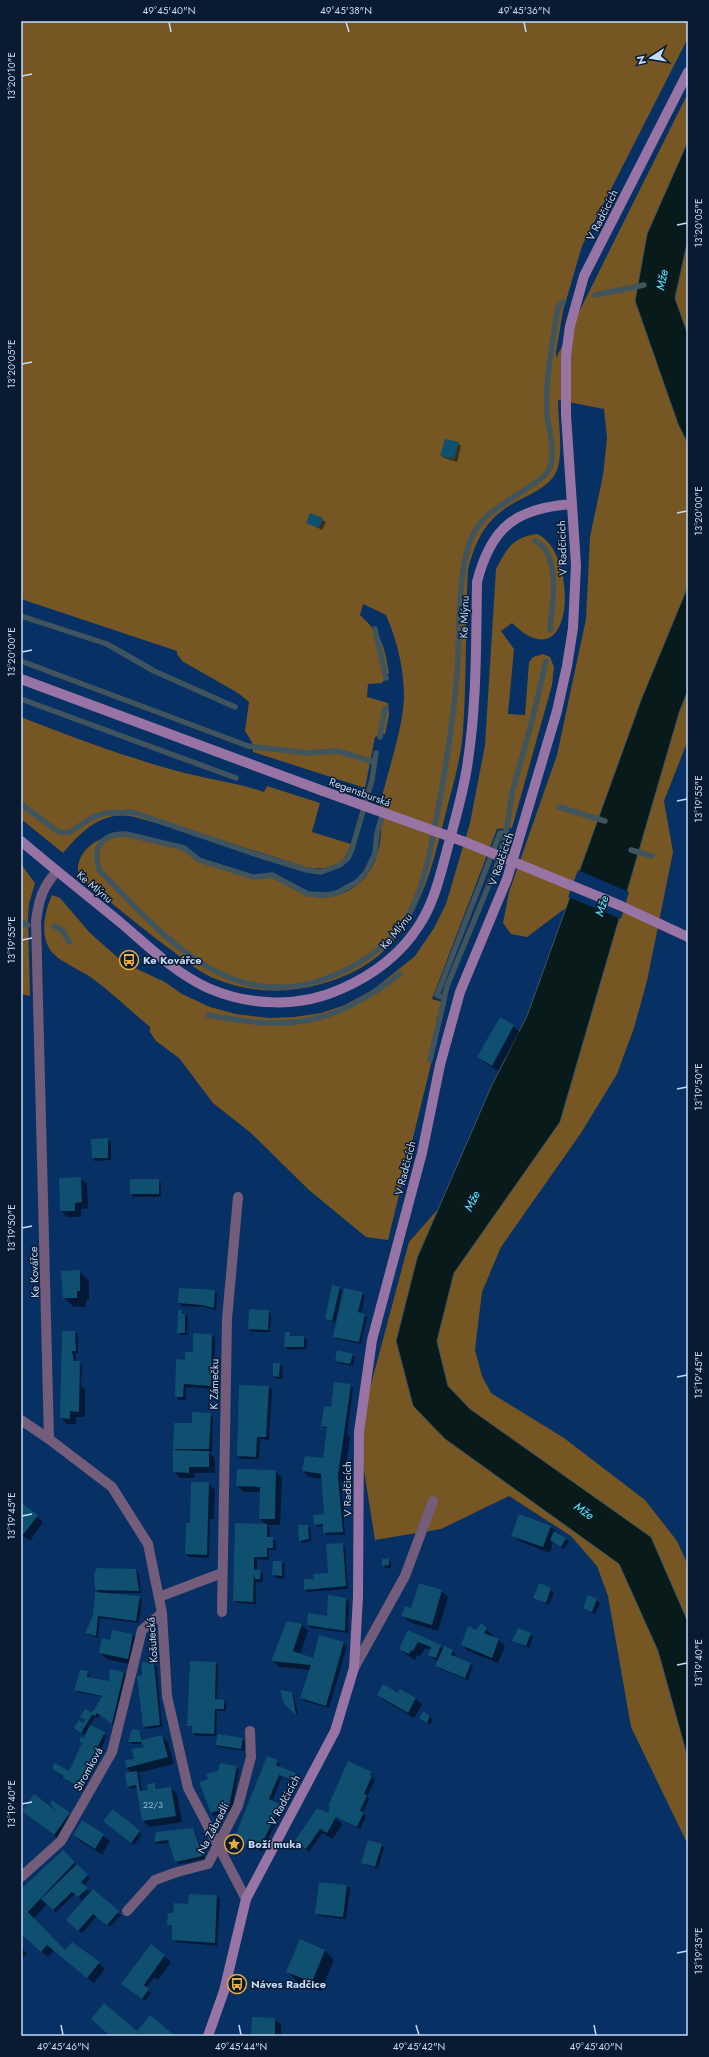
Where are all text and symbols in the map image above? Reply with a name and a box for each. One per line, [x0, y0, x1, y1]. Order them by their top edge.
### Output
text: 49°45'40"N [143, 3, 195, 18]
text: 49°45'38"N [320, 3, 372, 18]
text: 49°45'36"N [498, 3, 550, 18]
north arrow [631, 38, 671, 78]
text: 13°20'10"E [4, 52, 19, 100]
text: N [632, 54, 650, 66]
street label: V Radčicích [582, 187, 622, 243]
text: 13°20'05"E [691, 198, 706, 248]
water label: Mže [651, 268, 673, 292]
text: 13°20'05"E [4, 339, 19, 389]
text: 13°20'00"E [691, 486, 706, 536]
street label: V Radčicích [553, 520, 571, 576]
street label: Ke Mlýnu [455, 595, 473, 639]
text: 13°20'00"E [4, 627, 19, 677]
street label: Regensburská [327, 773, 393, 811]
text: 13°19'55"E [691, 775, 706, 823]
street label: V Radčicích [484, 830, 518, 888]
street label: Ke Mlýnu [74, 867, 116, 907]
water label: Mže [590, 894, 614, 918]
street label: Ke Mlýnu [376, 910, 416, 952]
text: 13°19'55"E [4, 916, 19, 964]
bus stop icon: Ke Kovářce [118, 949, 140, 971]
place label: Ke Kovářce [143, 952, 202, 968]
text: 13°19'50"E [691, 1063, 706, 1111]
street label: V Radčicích [391, 1139, 419, 1197]
water label: Mže [459, 1188, 485, 1214]
text: 13°19'50"E [4, 1204, 19, 1252]
street label: Ke Kovářce [25, 1246, 43, 1298]
text: 13°19'45"E [691, 1351, 706, 1399]
street label: K Zámečku [206, 1358, 222, 1410]
street label: V Radčicích [339, 1461, 355, 1517]
text: 13°19'45"E [4, 1492, 19, 1540]
water label: Mže [570, 1498, 598, 1524]
street label: Košutecká [142, 1617, 162, 1663]
text: 13°19'40"E [691, 1639, 706, 1687]
street label: Stromková [69, 1744, 107, 1794]
street label: V Radčicích [264, 1772, 304, 1828]
text: 13°19'40"E [4, 1780, 19, 1828]
house number: 22/3 [143, 1798, 163, 1811]
street label: Na Zábradlí [193, 1799, 233, 1856]
place icon: Boží muka [223, 1833, 245, 1855]
place label: Boží muka [248, 1836, 301, 1852]
text: 13°19'35"E [691, 1927, 706, 1975]
bus stop icon: Náves Radčice [226, 1973, 248, 1995]
place label: Náves Radčice [251, 1976, 326, 1992]
text: 49°45'46"N [37, 2039, 89, 2054]
text: 49°45'44"N [215, 2039, 267, 2054]
text: 49°45'42"N [393, 2039, 445, 2054]
text: 49°45'40"N [570, 2039, 622, 2054]

